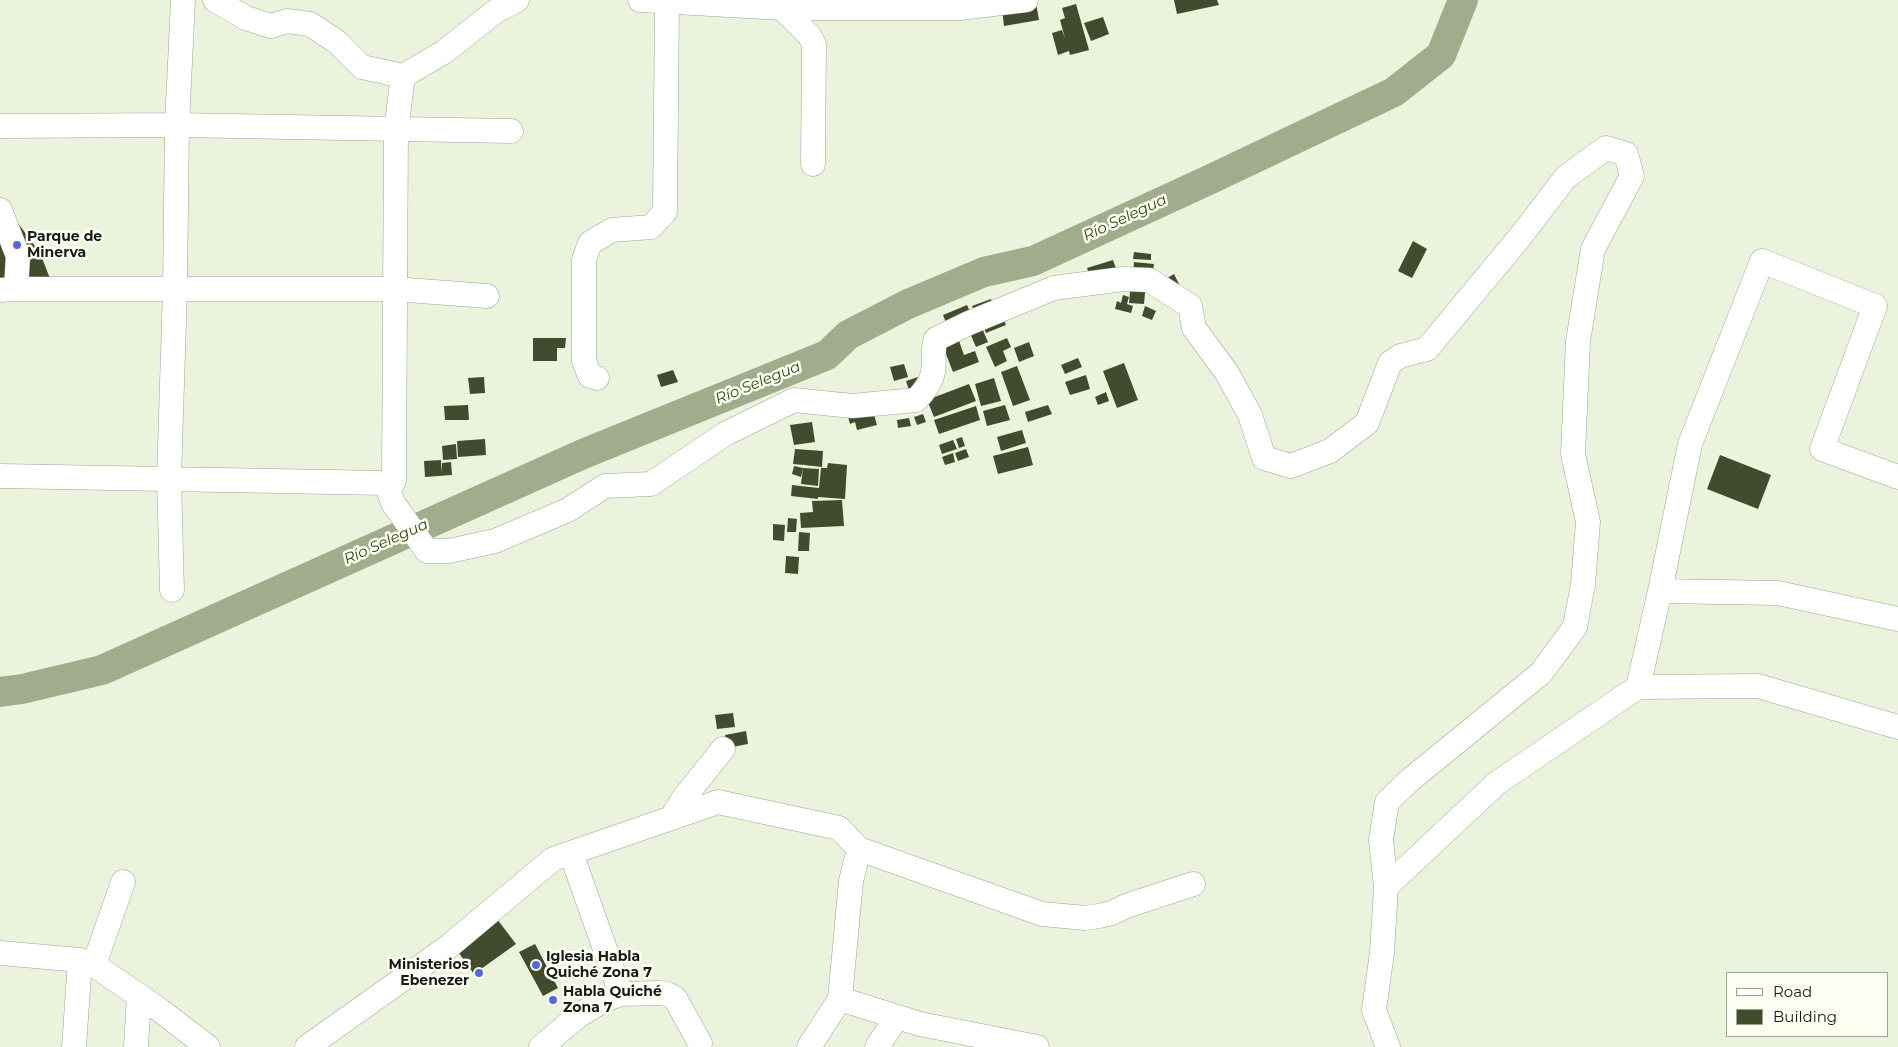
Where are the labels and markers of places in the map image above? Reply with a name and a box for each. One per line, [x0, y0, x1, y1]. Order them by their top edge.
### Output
place label: Parque de Minerva [27, 229, 102, 262]
marker: Parque de Minerva [11, 239, 23, 251]
place label: Iglesia Habla Quiché Zona 7 [546, 949, 652, 982]
place label: Ministerios Ebenezer [389, 957, 469, 990]
marker: Iglesia Habla Quiché Zona 7 [530, 959, 542, 971]
marker: Ministerios Ebenezer [473, 967, 485, 979]
place label: Habla Quiché Zona 7 [563, 984, 662, 1016]
marker: Habla Quiché Zona 7 [547, 994, 559, 1006]

